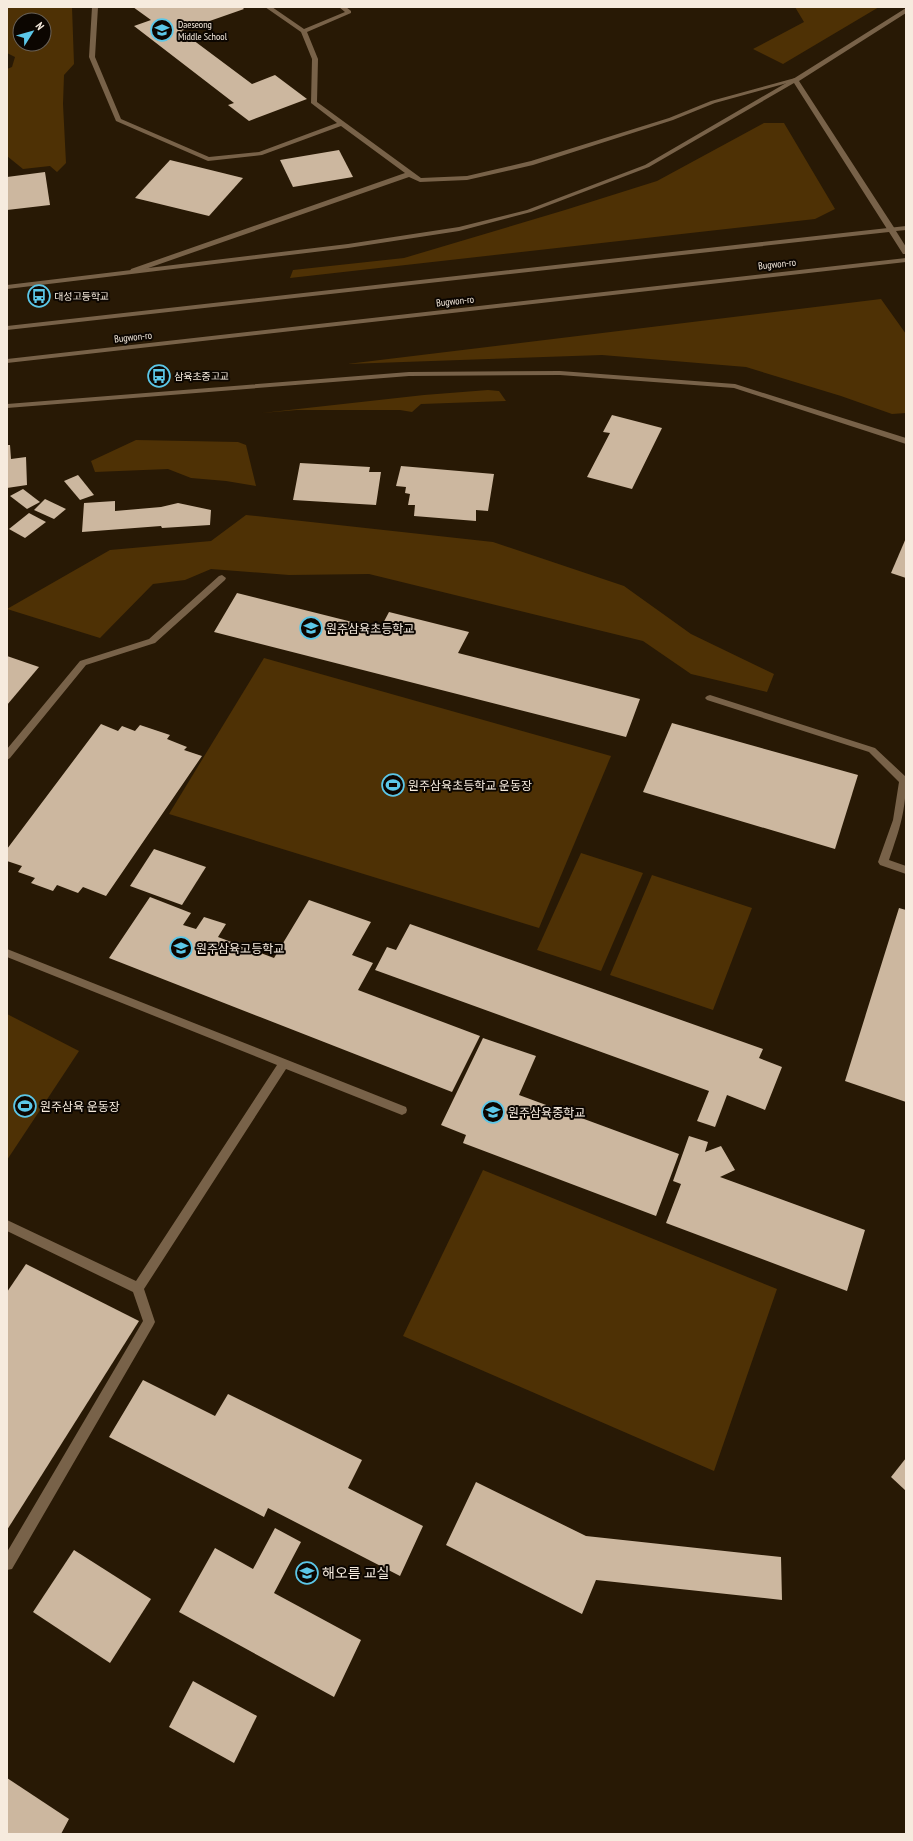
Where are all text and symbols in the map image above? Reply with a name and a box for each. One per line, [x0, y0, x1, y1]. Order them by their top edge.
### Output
north arrow [12, 12, 52, 52]
school or university icon: Daeseong Middle School [149, 17, 175, 43]
place label: Daeseong Middle School [178, 18, 228, 43]
text: N [33, 19, 47, 33]
street label: Bugwon-ro [757, 256, 797, 272]
bus stop icon: 대성고등학교 [26, 283, 52, 309]
place label: 대성고등학교 [54, 290, 109, 303]
street label: Bugwon-ro [435, 293, 475, 309]
street label: Bugwon-ro [113, 329, 153, 345]
bus stop icon: 삼육초중고교 [146, 363, 172, 389]
place label: 삼육초중고교 [174, 370, 229, 383]
school or university icon: 원주삼육초등학교 [298, 615, 324, 641]
place label: 원주삼육초등학교 [326, 621, 414, 636]
sports icon: 원주삼육초등학교 운동장 [380, 772, 406, 798]
place label: 원주삼육초등학교 운동장 [408, 778, 532, 793]
school or university icon: 원주삼육고등학교 [168, 935, 194, 961]
place label: 원주삼육고등학교 [196, 941, 284, 956]
sports icon: 원주삼육 운동장 [12, 1093, 38, 1119]
place label: 원주삼육 운동장 [40, 1099, 120, 1114]
school or university icon: 원주삼육중학교 [480, 1099, 506, 1125]
place label: 원주삼육중학교 [508, 1105, 585, 1120]
school or university icon: 해오름 교실 [294, 1560, 320, 1586]
place label: 해오름 교실 [322, 1564, 389, 1582]

